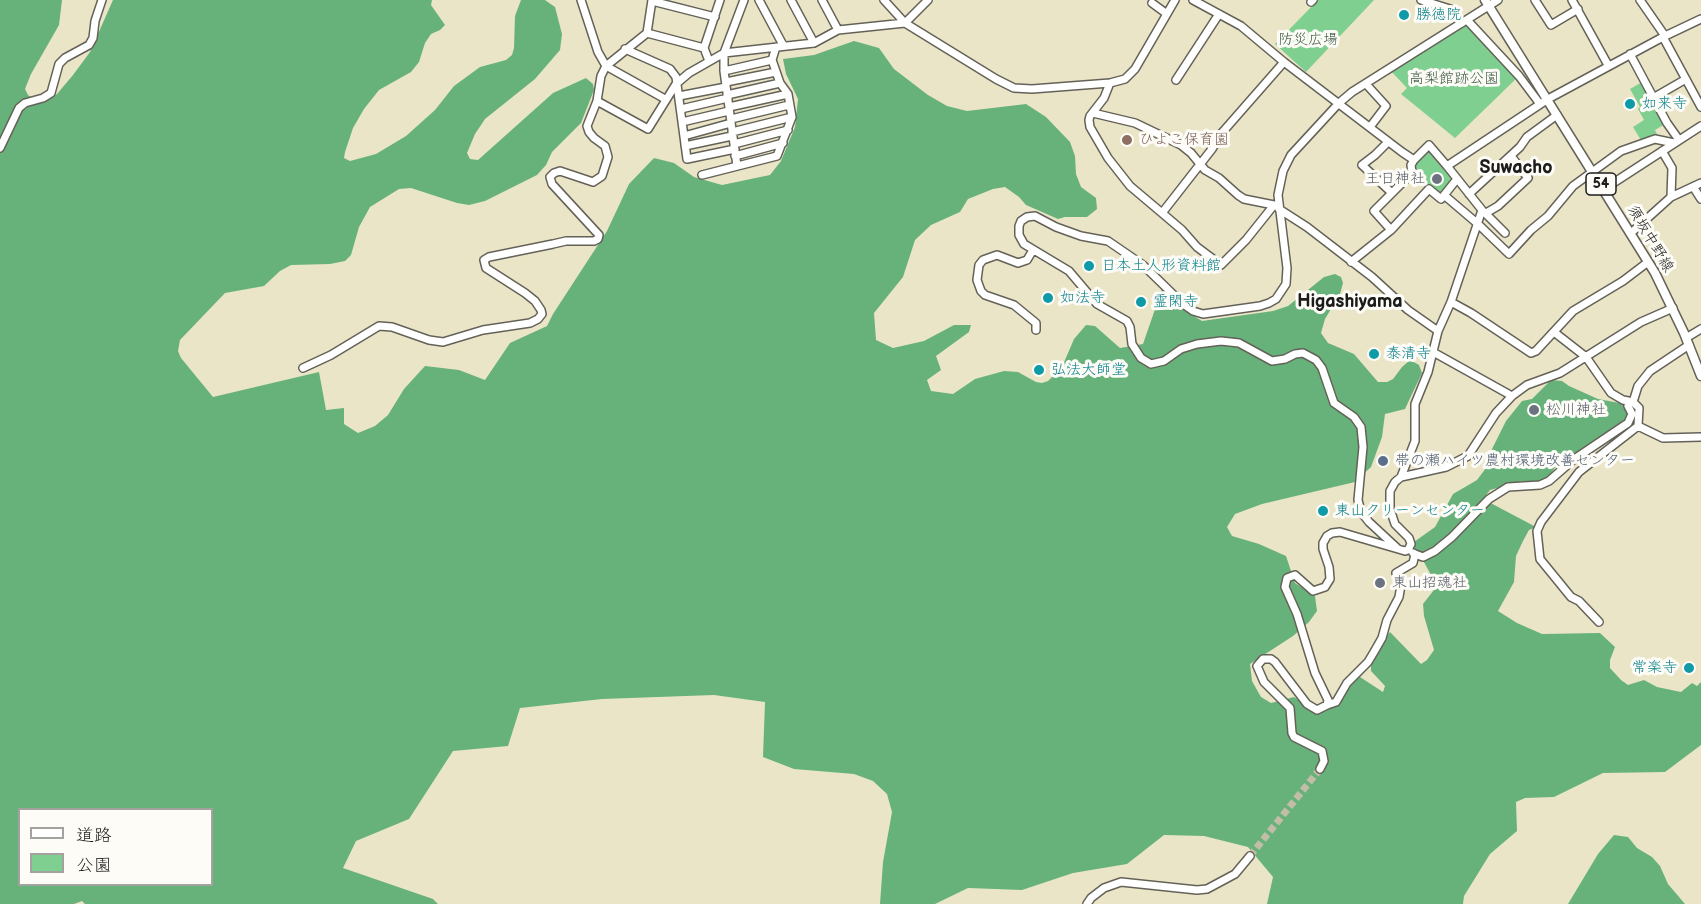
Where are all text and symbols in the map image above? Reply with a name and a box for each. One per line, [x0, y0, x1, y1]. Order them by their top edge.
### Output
place label: 勝徳院 [1416, 6, 1461, 24]
marker: 勝徳院 [1397, 8, 1411, 22]
park label: 防災広場 [1278, 31, 1338, 49]
park label: 高梨館跡公園 [1409, 70, 1499, 88]
place label: 如来寺 [1642, 95, 1687, 113]
marker: 如来寺 [1623, 97, 1637, 111]
place label: ひよこ保育園 [1139, 131, 1229, 149]
marker: ひよこ保育園 [1120, 133, 1134, 147]
district label: Suwacho [1480, 157, 1552, 179]
place label: 王日神社 [1365, 170, 1425, 188]
marker: 王日神社 [1430, 172, 1444, 186]
road number: 54 [1586, 173, 1616, 195]
street label: 須坂中野線 [1623, 202, 1677, 276]
place label: 日本土人形資料館 [1101, 257, 1221, 275]
marker: 日本土人形資料館 [1082, 259, 1096, 273]
place label: 如法寺 [1060, 289, 1105, 307]
marker: 如法寺 [1041, 291, 1055, 305]
district label: Higashiyama [1297, 291, 1403, 313]
place label: 霊閑寺 [1153, 293, 1198, 311]
marker: 霊閑寺 [1134, 295, 1148, 309]
place label: 泰清寺 [1386, 345, 1431, 363]
marker: 泰清寺 [1367, 347, 1381, 361]
place label: 弘法大師堂 [1051, 361, 1126, 379]
marker: 弘法大師堂 [1032, 363, 1046, 377]
place label: 松川神社 [1546, 401, 1606, 419]
marker: 松川神社 [1527, 403, 1541, 417]
place label: 帯の瀬ハイツ農村環境改善センター [1395, 452, 1635, 470]
marker: 帯の瀬ハイツ農村環境改善センター [1376, 454, 1390, 468]
place label: 東山クリーンセンター [1335, 502, 1485, 520]
marker: 東山クリーンセンター [1316, 504, 1330, 518]
place label: 東山招魂社 [1392, 574, 1467, 592]
marker: 東山招魂社 [1373, 576, 1387, 590]
place label: 常楽寺 [1632, 659, 1677, 677]
marker: 常楽寺 [1682, 661, 1696, 675]
legend [18, 808, 213, 886]
text: 道路 [76, 825, 112, 846]
text: 公園 [76, 855, 112, 876]

